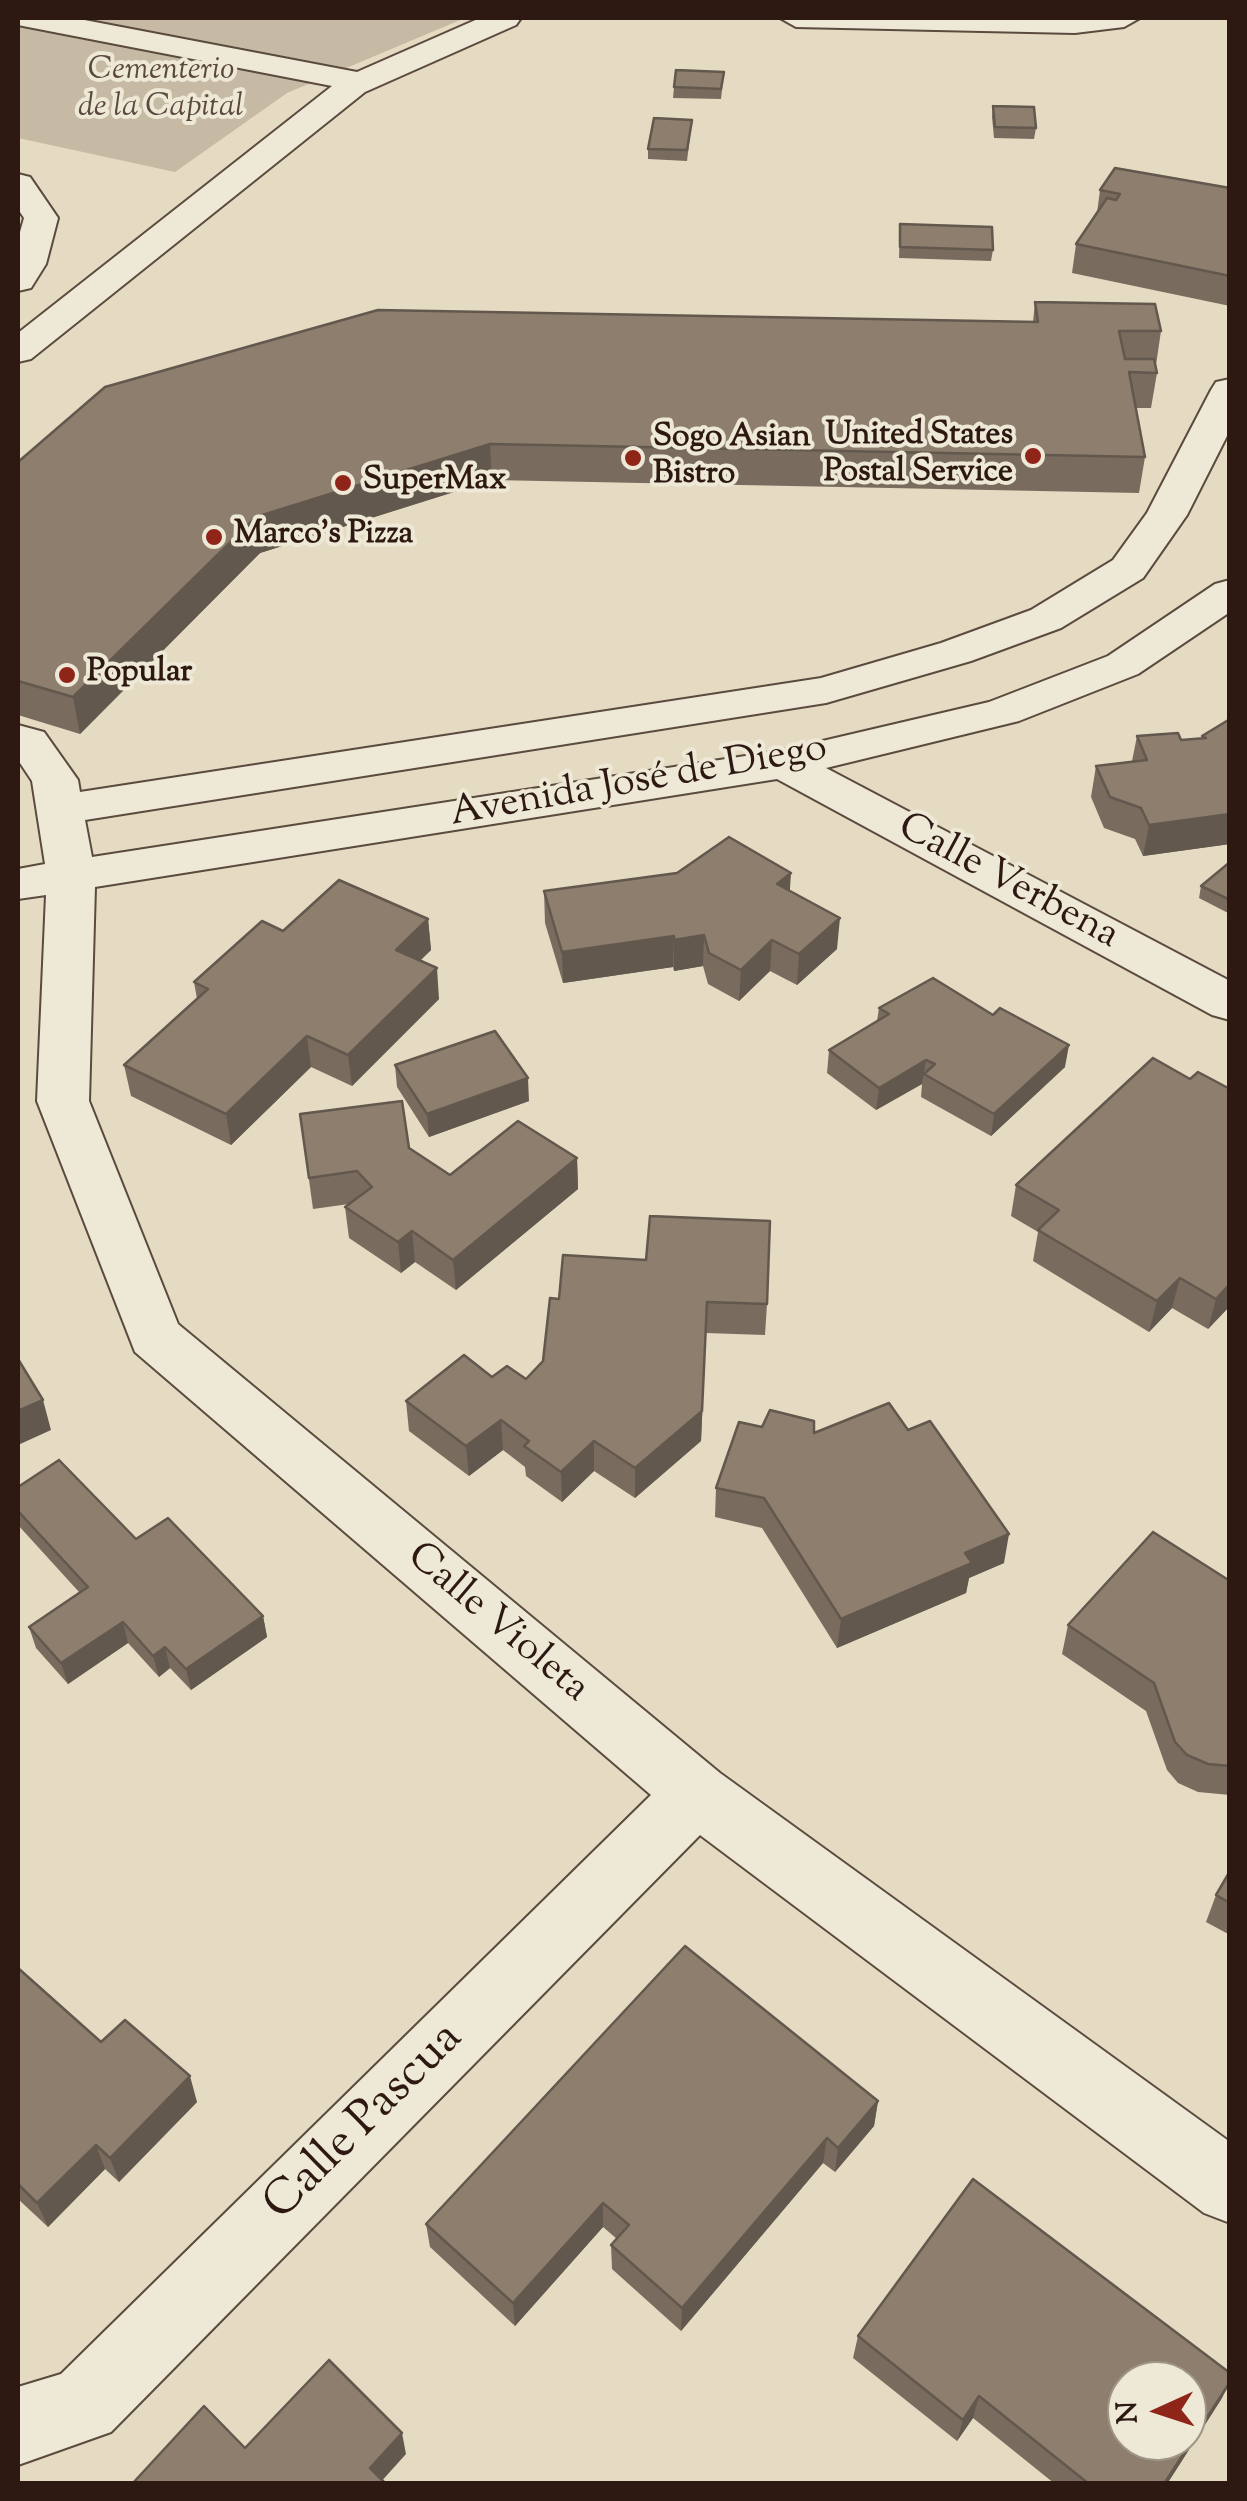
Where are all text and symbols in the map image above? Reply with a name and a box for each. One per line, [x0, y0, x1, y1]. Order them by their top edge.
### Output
park label: Cementerio de la Capital [78, 54, 244, 129]
place label: United States Postal Service [824, 419, 1013, 494]
place label: Sogo Asian Bistro [653, 421, 811, 496]
marker: United States Postal Service [1022, 445, 1044, 467]
marker: Sogo Asian Bistro [622, 447, 644, 469]
place label: SuperMax [363, 464, 507, 502]
marker: SuperMax [332, 472, 354, 494]
place label: Marco's Pizza [234, 518, 413, 556]
marker: Marco's Pizza [203, 526, 225, 548]
place label: Popular [87, 656, 192, 694]
marker: Popular [56, 664, 78, 686]
street label: Avenida José de Diego [447, 727, 831, 841]
street label: Calle Verbena [888, 806, 1126, 962]
street label: Calle Violeta [395, 1535, 597, 1715]
street label: Calle Pascua [254, 2012, 478, 2236]
north arrow [1107, 2361, 1207, 2461]
text: N [1108, 2400, 1150, 2425]

